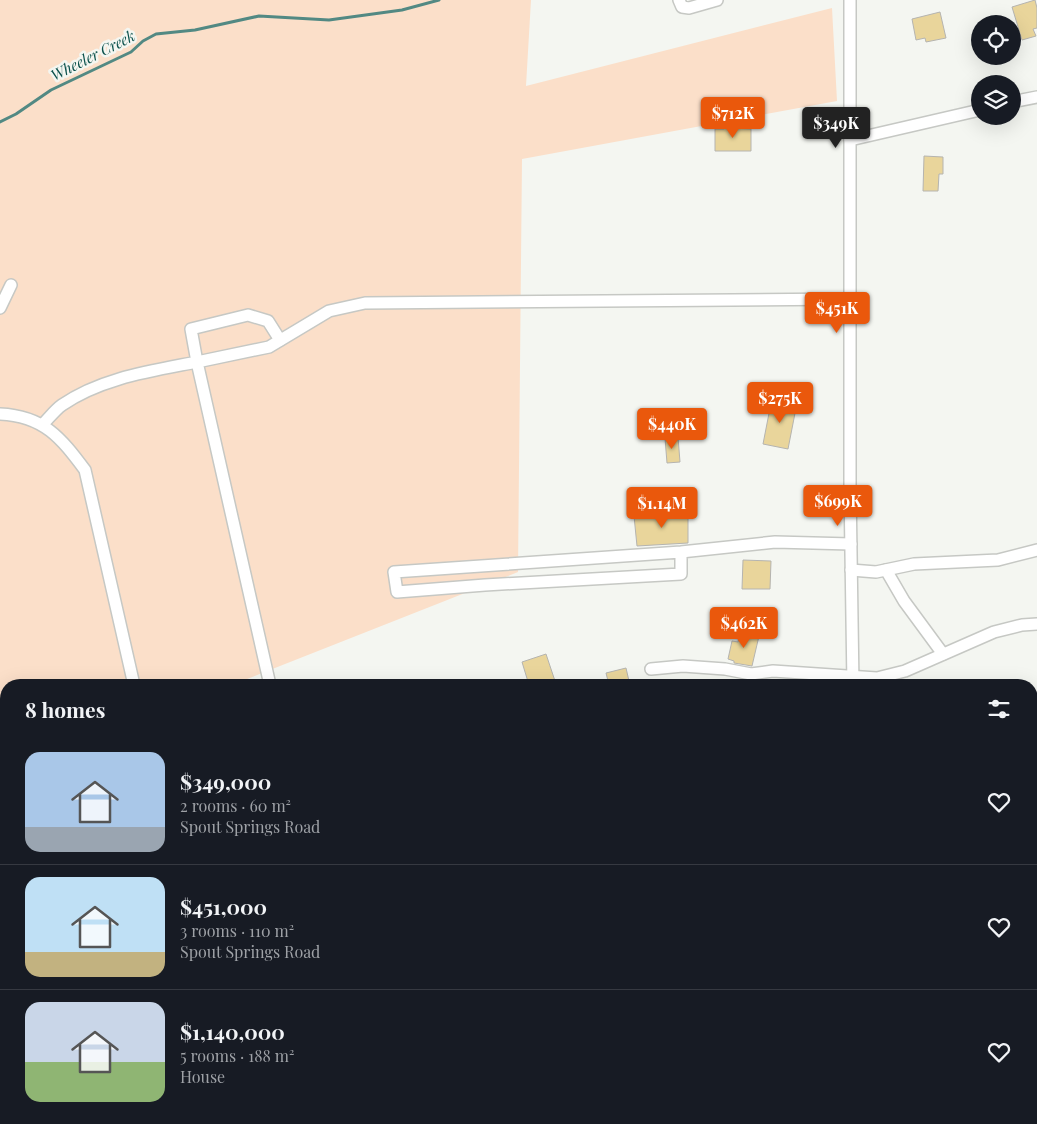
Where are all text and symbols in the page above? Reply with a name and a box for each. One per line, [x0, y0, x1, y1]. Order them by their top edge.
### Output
map controls [971, 15, 1021, 125]
button: locate [971, 15, 1021, 65]
water label: Wheeler Creek [47, 25, 138, 85]
button: layers [971, 75, 1021, 125]
pin: $712K [698, 96, 768, 139]
text: $712K [712, 102, 754, 123]
pin: $349K [801, 106, 871, 149]
text: $349K [813, 112, 859, 133]
pin: $451K [802, 292, 872, 334]
text: $451K [816, 297, 858, 318]
pin: $275K [745, 382, 815, 424]
text: $275K [758, 387, 802, 408]
pin: $440K [637, 408, 707, 450]
text: $440K [648, 413, 696, 434]
pin: $699K [803, 484, 873, 527]
pin: $1.14M [621, 486, 703, 529]
text: $699K [814, 490, 862, 511]
text: $1.14M [637, 492, 687, 513]
pin: $462K [709, 606, 779, 649]
text: $462K [721, 612, 767, 633]
text: 8 homes [25, 695, 105, 723]
icon: filters [985, 695, 1013, 723]
text: $349,000 [180, 767, 271, 795]
icon: home [65, 772, 125, 832]
icon: heart [985, 788, 1013, 816]
text: 2 rooms · 60 m² [180, 795, 291, 816]
text: Spout Springs Road [180, 816, 320, 837]
text: $451,000 [180, 892, 267, 920]
icon: home [65, 897, 125, 957]
icon: heart [985, 913, 1013, 941]
text: 3 rooms · 110 m² [180, 920, 294, 941]
text: Spout Springs Road [180, 941, 320, 962]
text: $1,140,000 [180, 1017, 285, 1045]
icon: home [65, 1022, 125, 1082]
icon: heart [985, 1038, 1013, 1066]
text: 5 rooms · 188 m² [180, 1045, 294, 1066]
text: House [180, 1066, 225, 1087]

